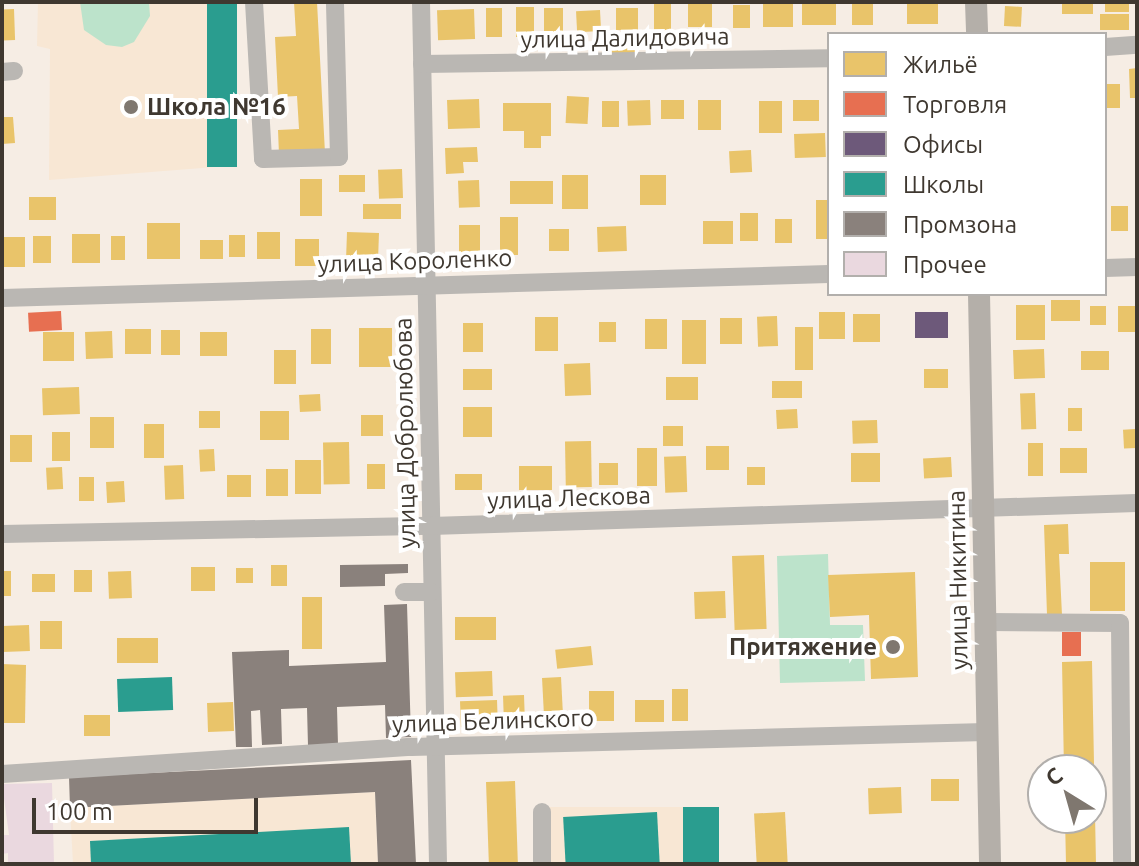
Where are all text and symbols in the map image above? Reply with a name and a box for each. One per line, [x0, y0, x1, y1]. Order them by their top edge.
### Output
street label: улица Далидовича [520, 22, 730, 54]
legend [827, 32, 1107, 296]
text: Жильё [903, 51, 978, 78]
text: Торговля [903, 91, 1007, 118]
place label: Школа №16 [147, 93, 286, 121]
marker: Школа №16 [122, 98, 140, 116]
text: Офисы [903, 131, 983, 158]
text: Школы [903, 171, 984, 198]
text: Промзона [903, 211, 1017, 238]
street label: улица Короленко [317, 243, 513, 279]
text: Прочее [903, 251, 987, 278]
street label: улица Добролюбова [389, 317, 421, 549]
street label: улица Лескова [487, 481, 651, 515]
street label: улица Никитина [942, 490, 974, 670]
place label: Притяжение [729, 633, 877, 661]
marker: Притяжение [884, 638, 902, 656]
street label: улица Белинского [391, 703, 595, 739]
north arrow [1027, 754, 1107, 834]
text: С [1040, 762, 1067, 790]
scale bar [36, 782, 262, 832]
text: 100 m [46, 798, 113, 825]

